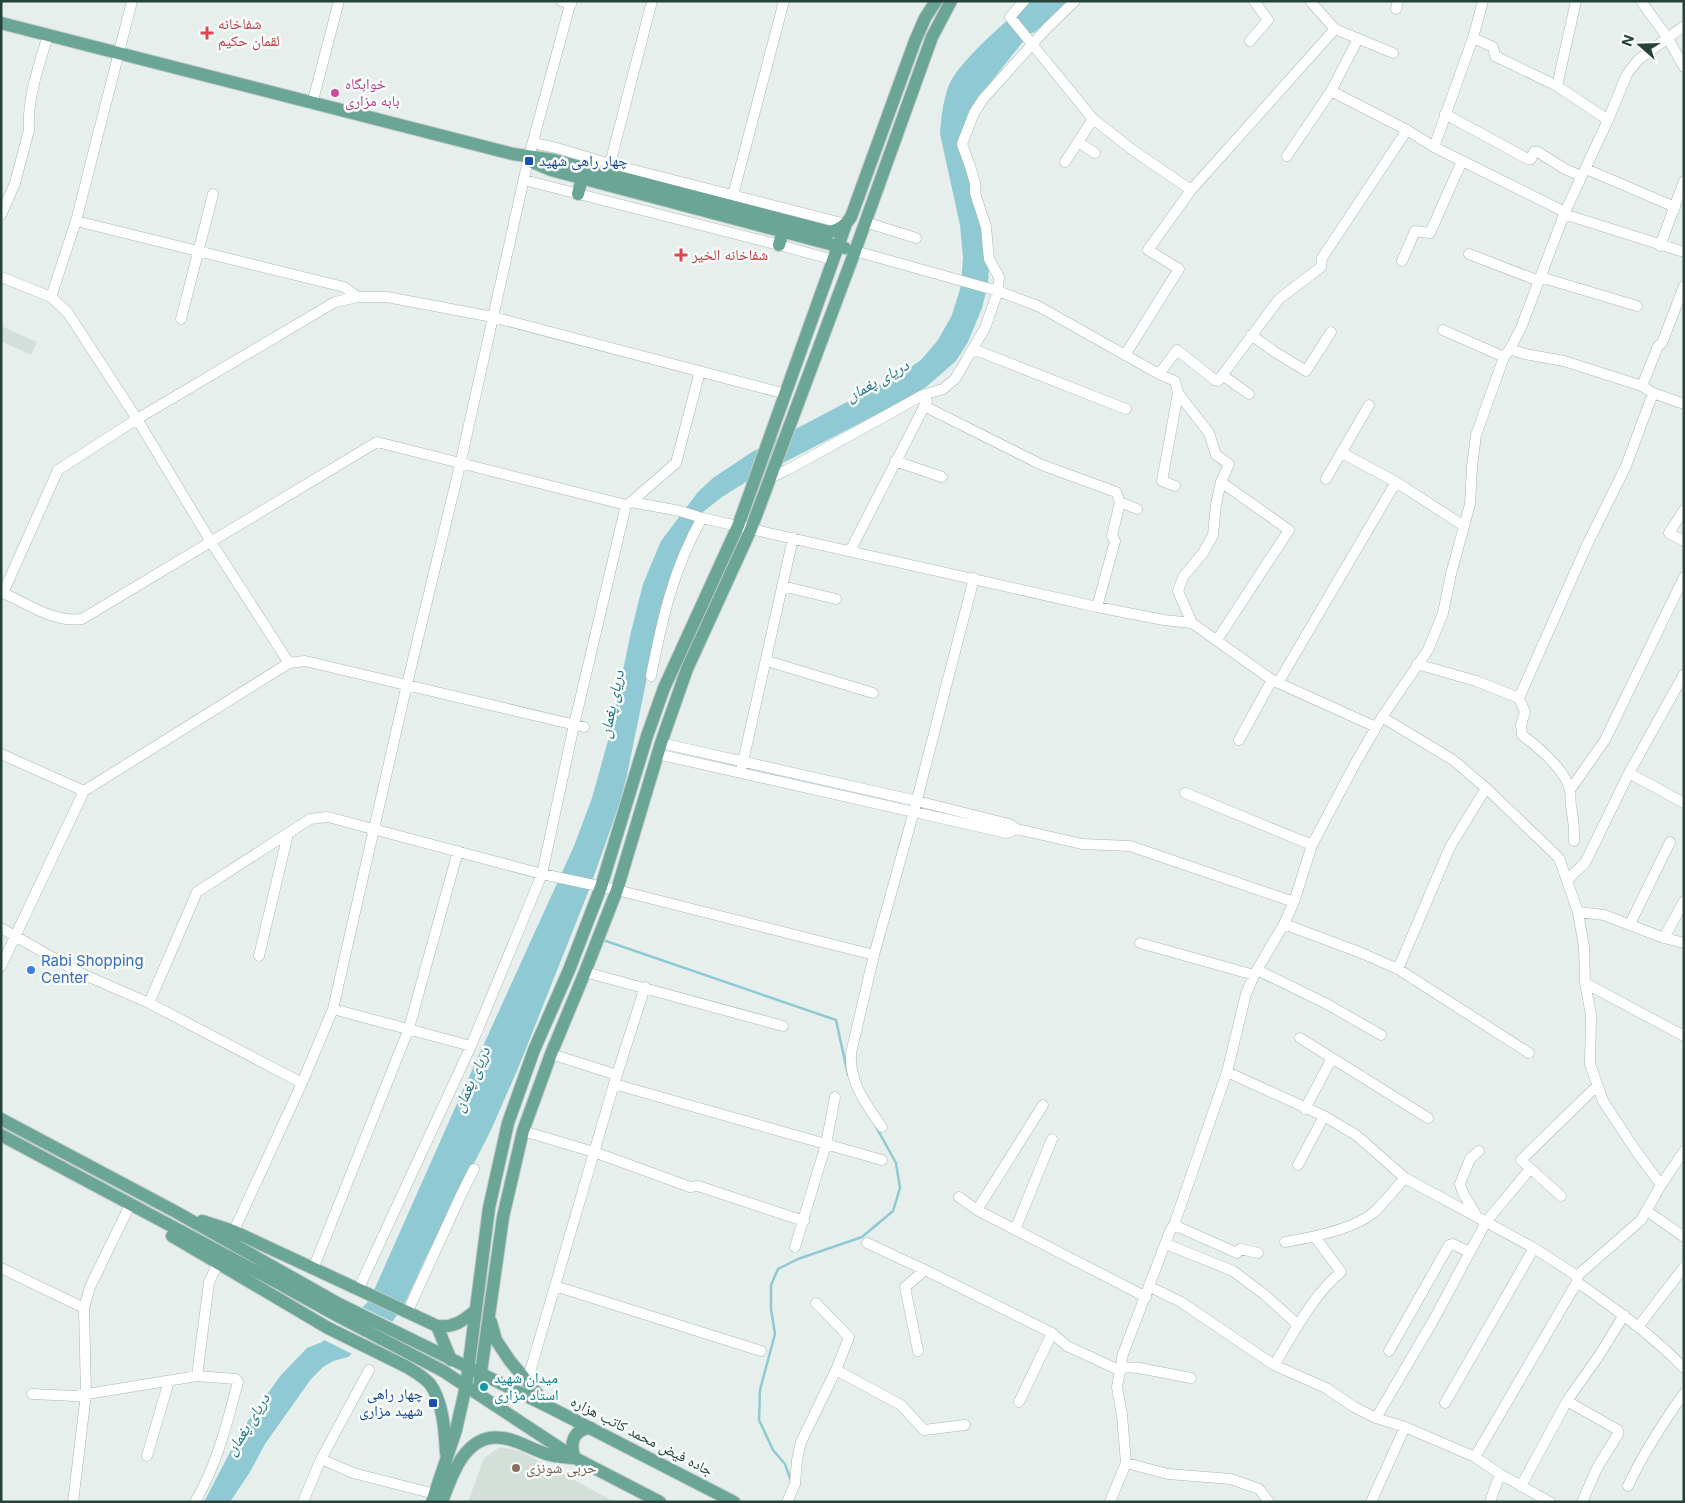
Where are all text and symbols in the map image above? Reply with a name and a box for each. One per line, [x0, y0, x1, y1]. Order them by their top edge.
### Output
place label: شفاخانه لقمان حکیم [218, 14, 280, 51]
north arrow [1615, 20, 1665, 70]
marker: شفاخانه لقمان حکیم [200, 26, 214, 40]
text: N [1618, 32, 1637, 48]
place label: خوابگاه بابه مزاری [345, 74, 400, 111]
marker: خوابگاه بابه مزاری [329, 87, 341, 99]
place label: چهار راهی شهید [539, 151, 628, 171]
marker: چهار راهی شهید [523, 155, 535, 167]
place label: شفاخانه الخیر [691, 245, 768, 264]
marker: شفاخانه الخیر [674, 248, 688, 262]
water label: دریای پغمان [842, 354, 913, 406]
water label: دریای پغمان [594, 668, 629, 740]
place label: Rabi Shopping Center [41, 951, 144, 987]
marker: Rabi Shopping Center [25, 964, 37, 976]
water label: دریای پغمان [448, 1043, 495, 1115]
place label: میدان شهید استاد مزاری [494, 1368, 559, 1405]
marker: میدان شهید استاد مزاری [478, 1381, 490, 1393]
place label: چهار راهی شهید مزاری [359, 1384, 423, 1421]
water label: دریای پغمان [220, 1389, 275, 1459]
street label: جاده فیض محمد کاتب هزاره [567, 1391, 717, 1481]
marker: چهار راهی شهید مزاری [427, 1397, 439, 1409]
place label: حربی شونزی [526, 1458, 597, 1478]
marker: حربی شونزی [510, 1462, 522, 1474]

